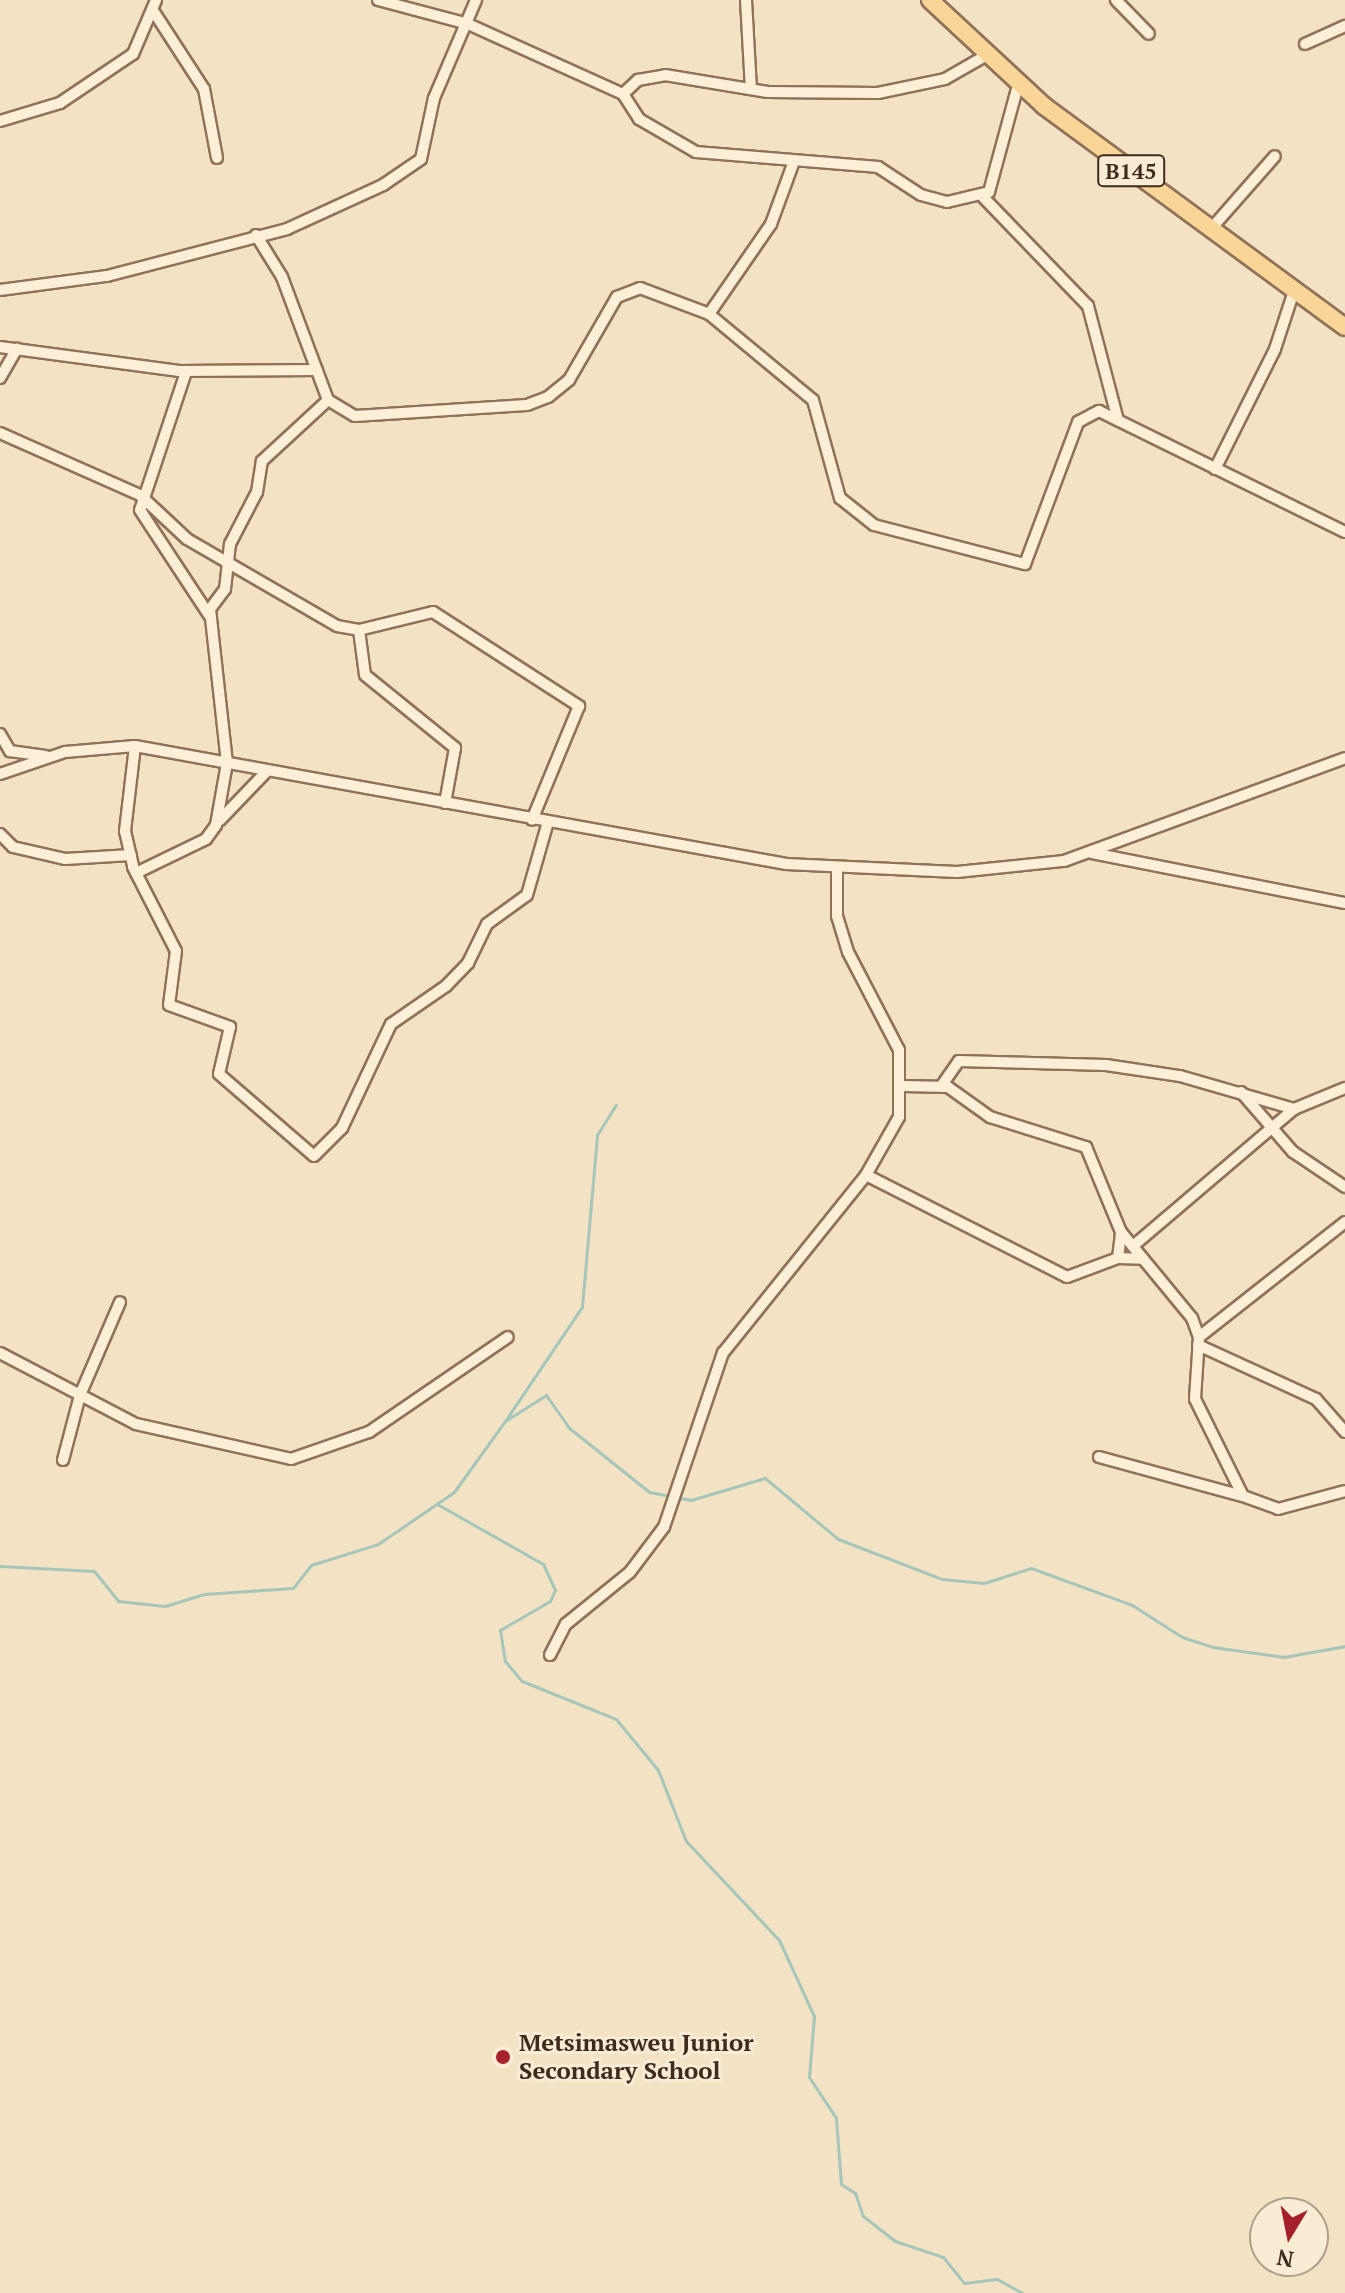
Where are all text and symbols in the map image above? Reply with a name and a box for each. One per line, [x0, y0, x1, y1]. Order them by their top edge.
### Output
road number: B145 [1097, 153, 1165, 189]
place label: Metsimasweu Junior Secondary School [519, 2029, 754, 2085]
marker: Metsimasweu Junior Secondary School [494, 2048, 512, 2066]
north arrow [1249, 2197, 1329, 2277]
text: N [1274, 2243, 1296, 2275]

